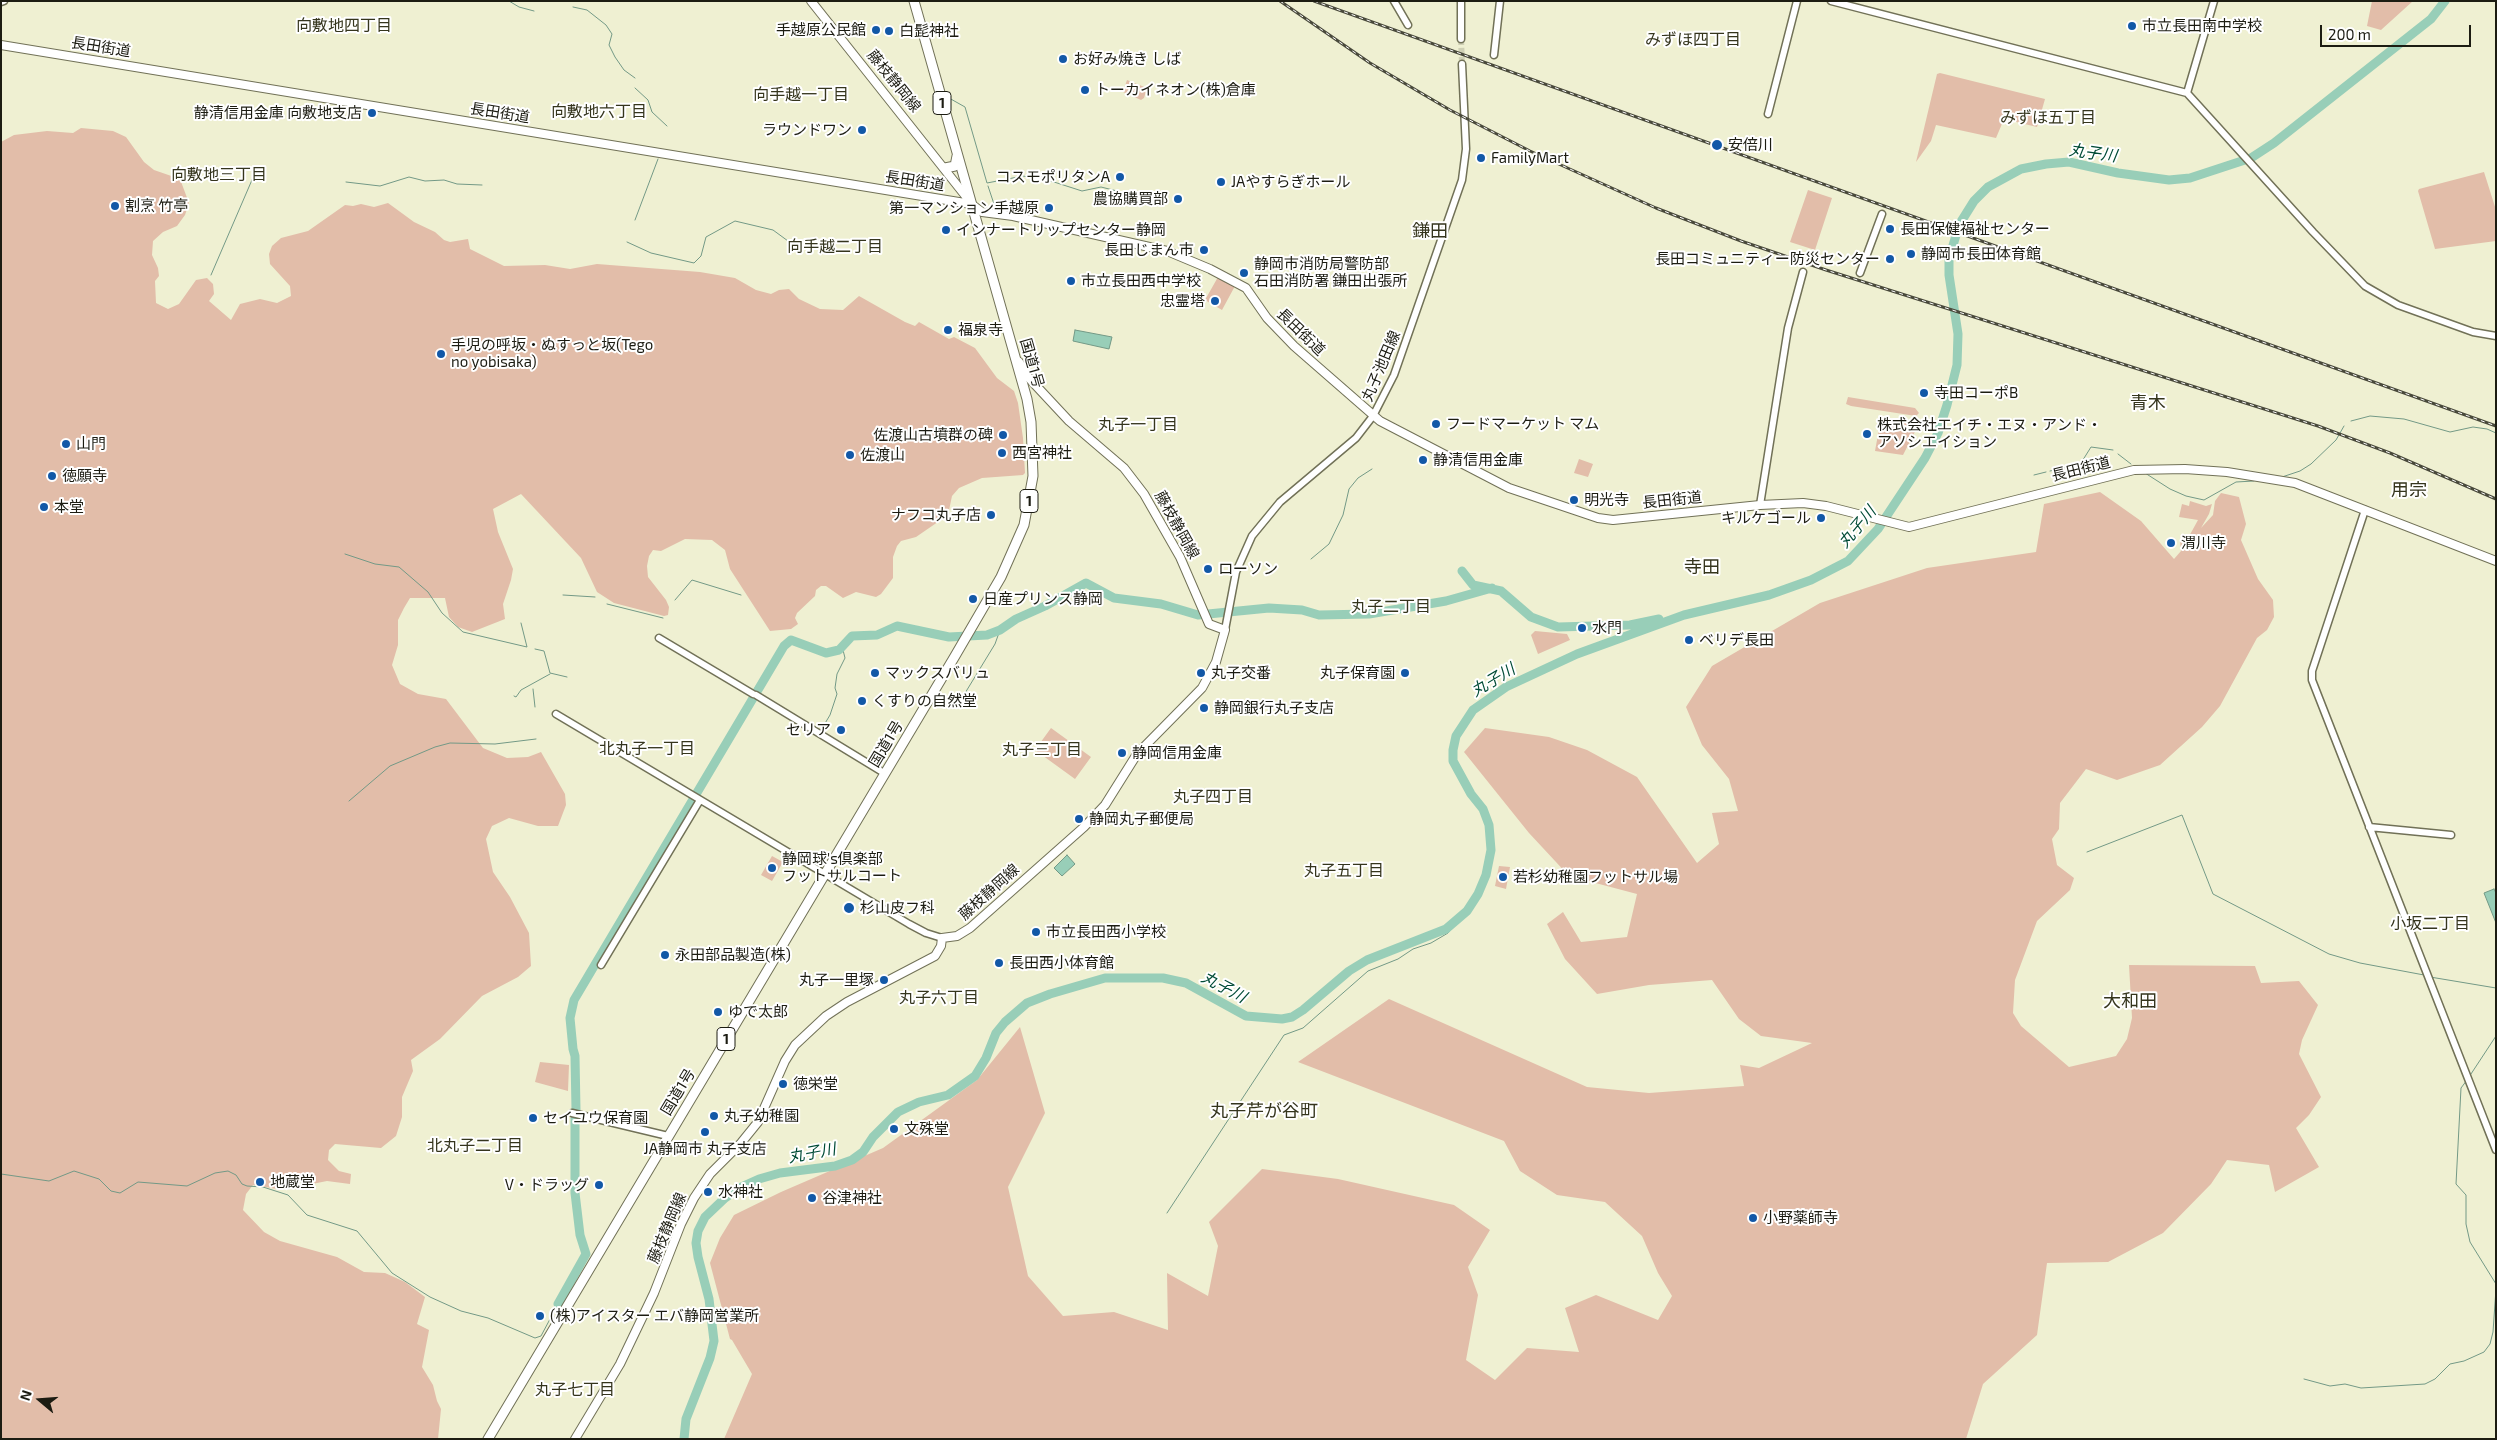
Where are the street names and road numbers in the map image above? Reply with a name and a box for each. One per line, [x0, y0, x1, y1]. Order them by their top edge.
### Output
street label: 長田街道 [70, 33, 132, 61]
street label: 藤枝静岡線 [863, 46, 925, 116]
road number: 1 [933, 92, 951, 115]
street label: 長田街道 [469, 99, 531, 127]
street label: 長田街道 [884, 167, 946, 195]
street label: 長田街道 [1273, 305, 1329, 359]
street label: 丸子池田線 [1358, 328, 1404, 404]
street label: 国道1号 [1016, 336, 1048, 390]
street label: 長田街道 [2050, 453, 2112, 485]
street label: 藤枝静岡線 [1151, 488, 1203, 562]
street label: 長田街道 [1641, 488, 1703, 512]
road number: 1 [1020, 490, 1038, 512]
street label: 国道1号 [865, 718, 907, 770]
street label: 藤枝静岡線 [955, 860, 1023, 924]
road number: 1 [717, 1028, 735, 1050]
street label: 国道1号 [657, 1066, 699, 1118]
street label: 藤枝静岡線 [644, 1190, 690, 1266]

